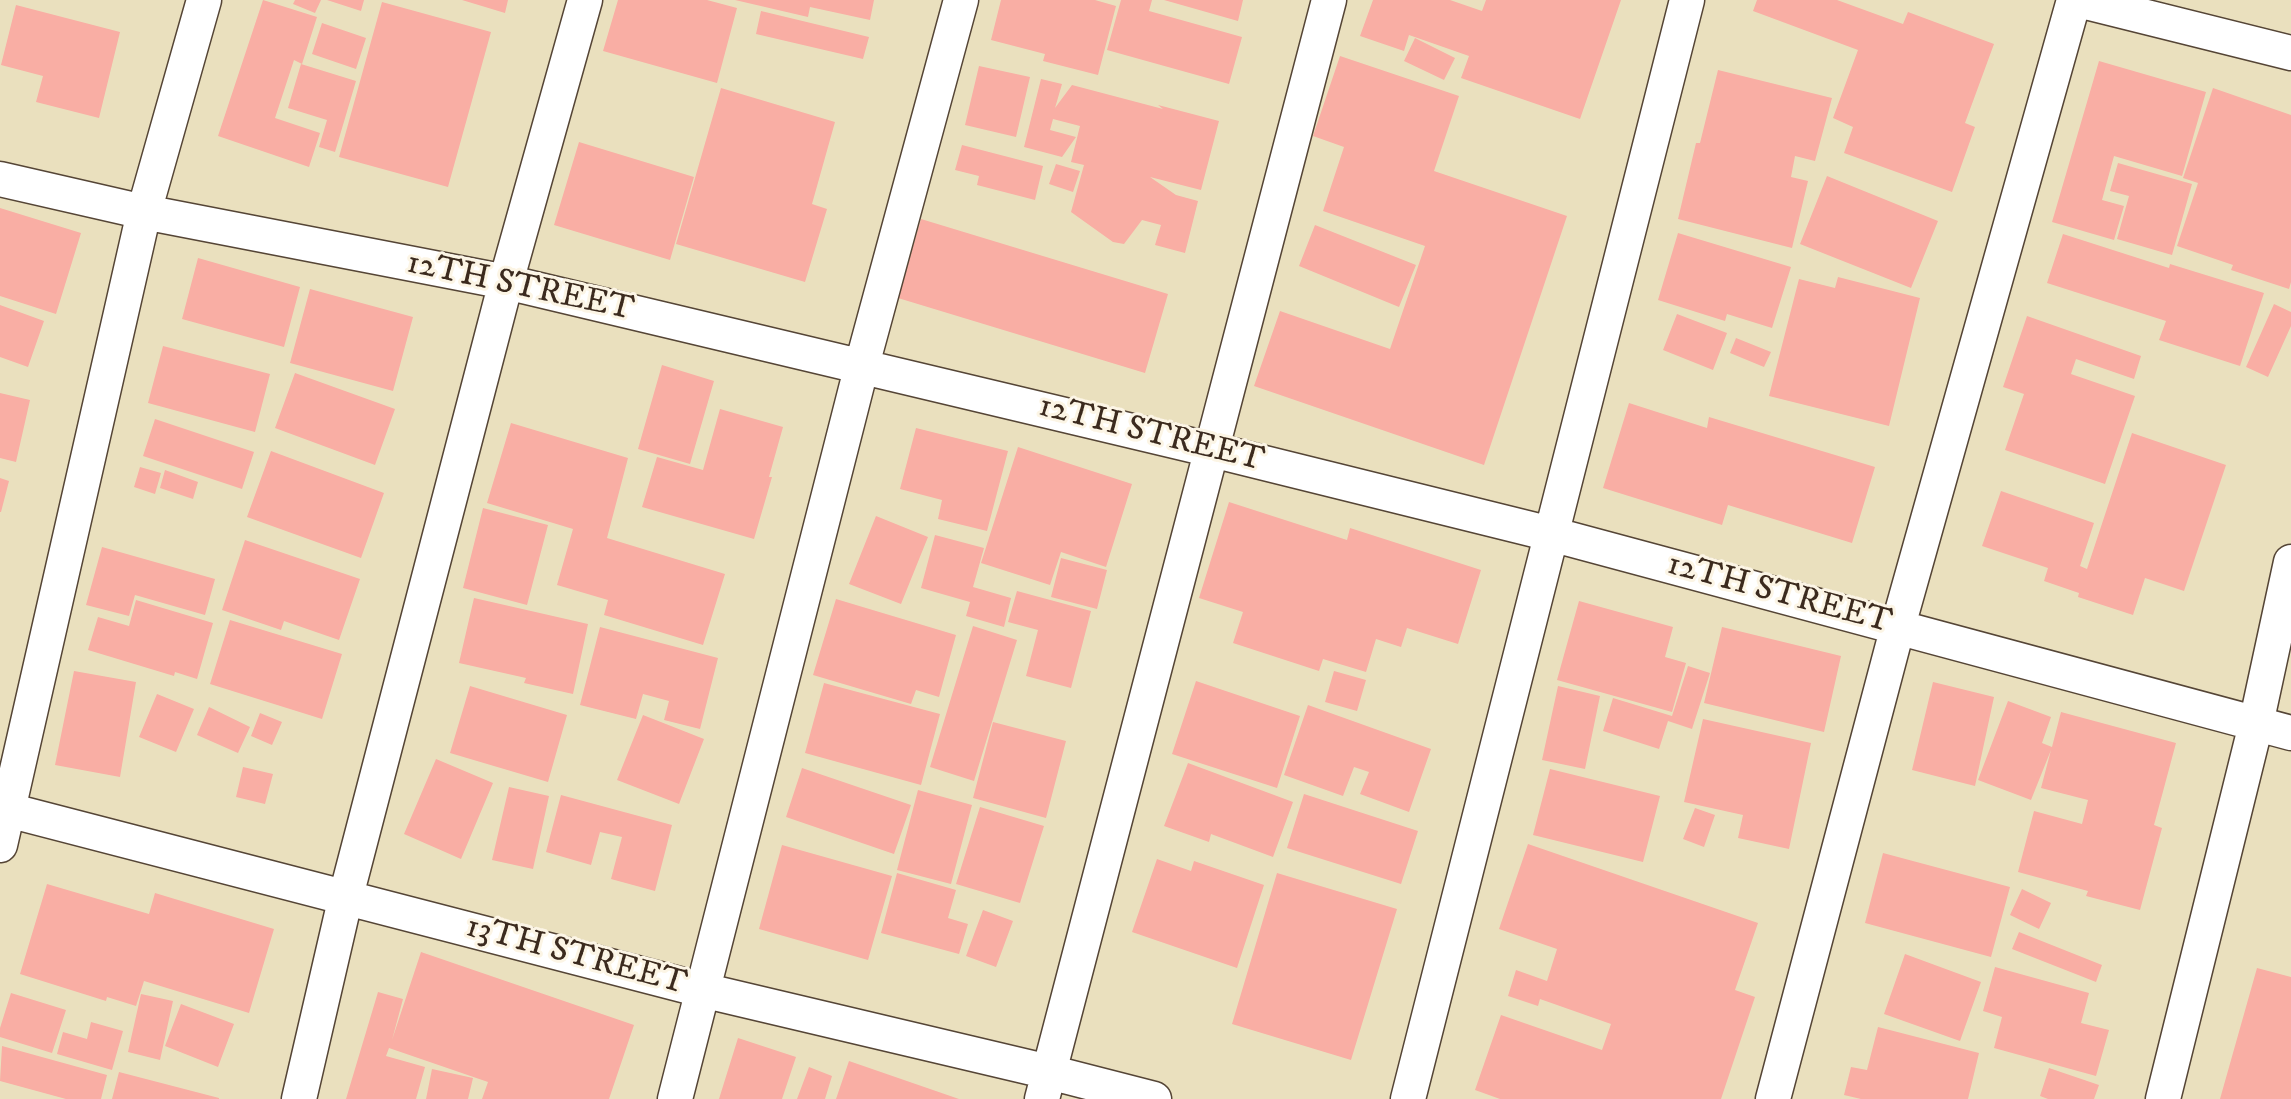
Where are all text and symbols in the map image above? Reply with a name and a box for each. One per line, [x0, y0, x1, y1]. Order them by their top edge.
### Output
street label: 12TH STREET [403, 244, 637, 332]
street label: 12TH STREET [1034, 387, 1268, 483]
street label: 12TH STREET [1662, 545, 1896, 645]
street label: 13TH STREET [461, 908, 691, 1006]

